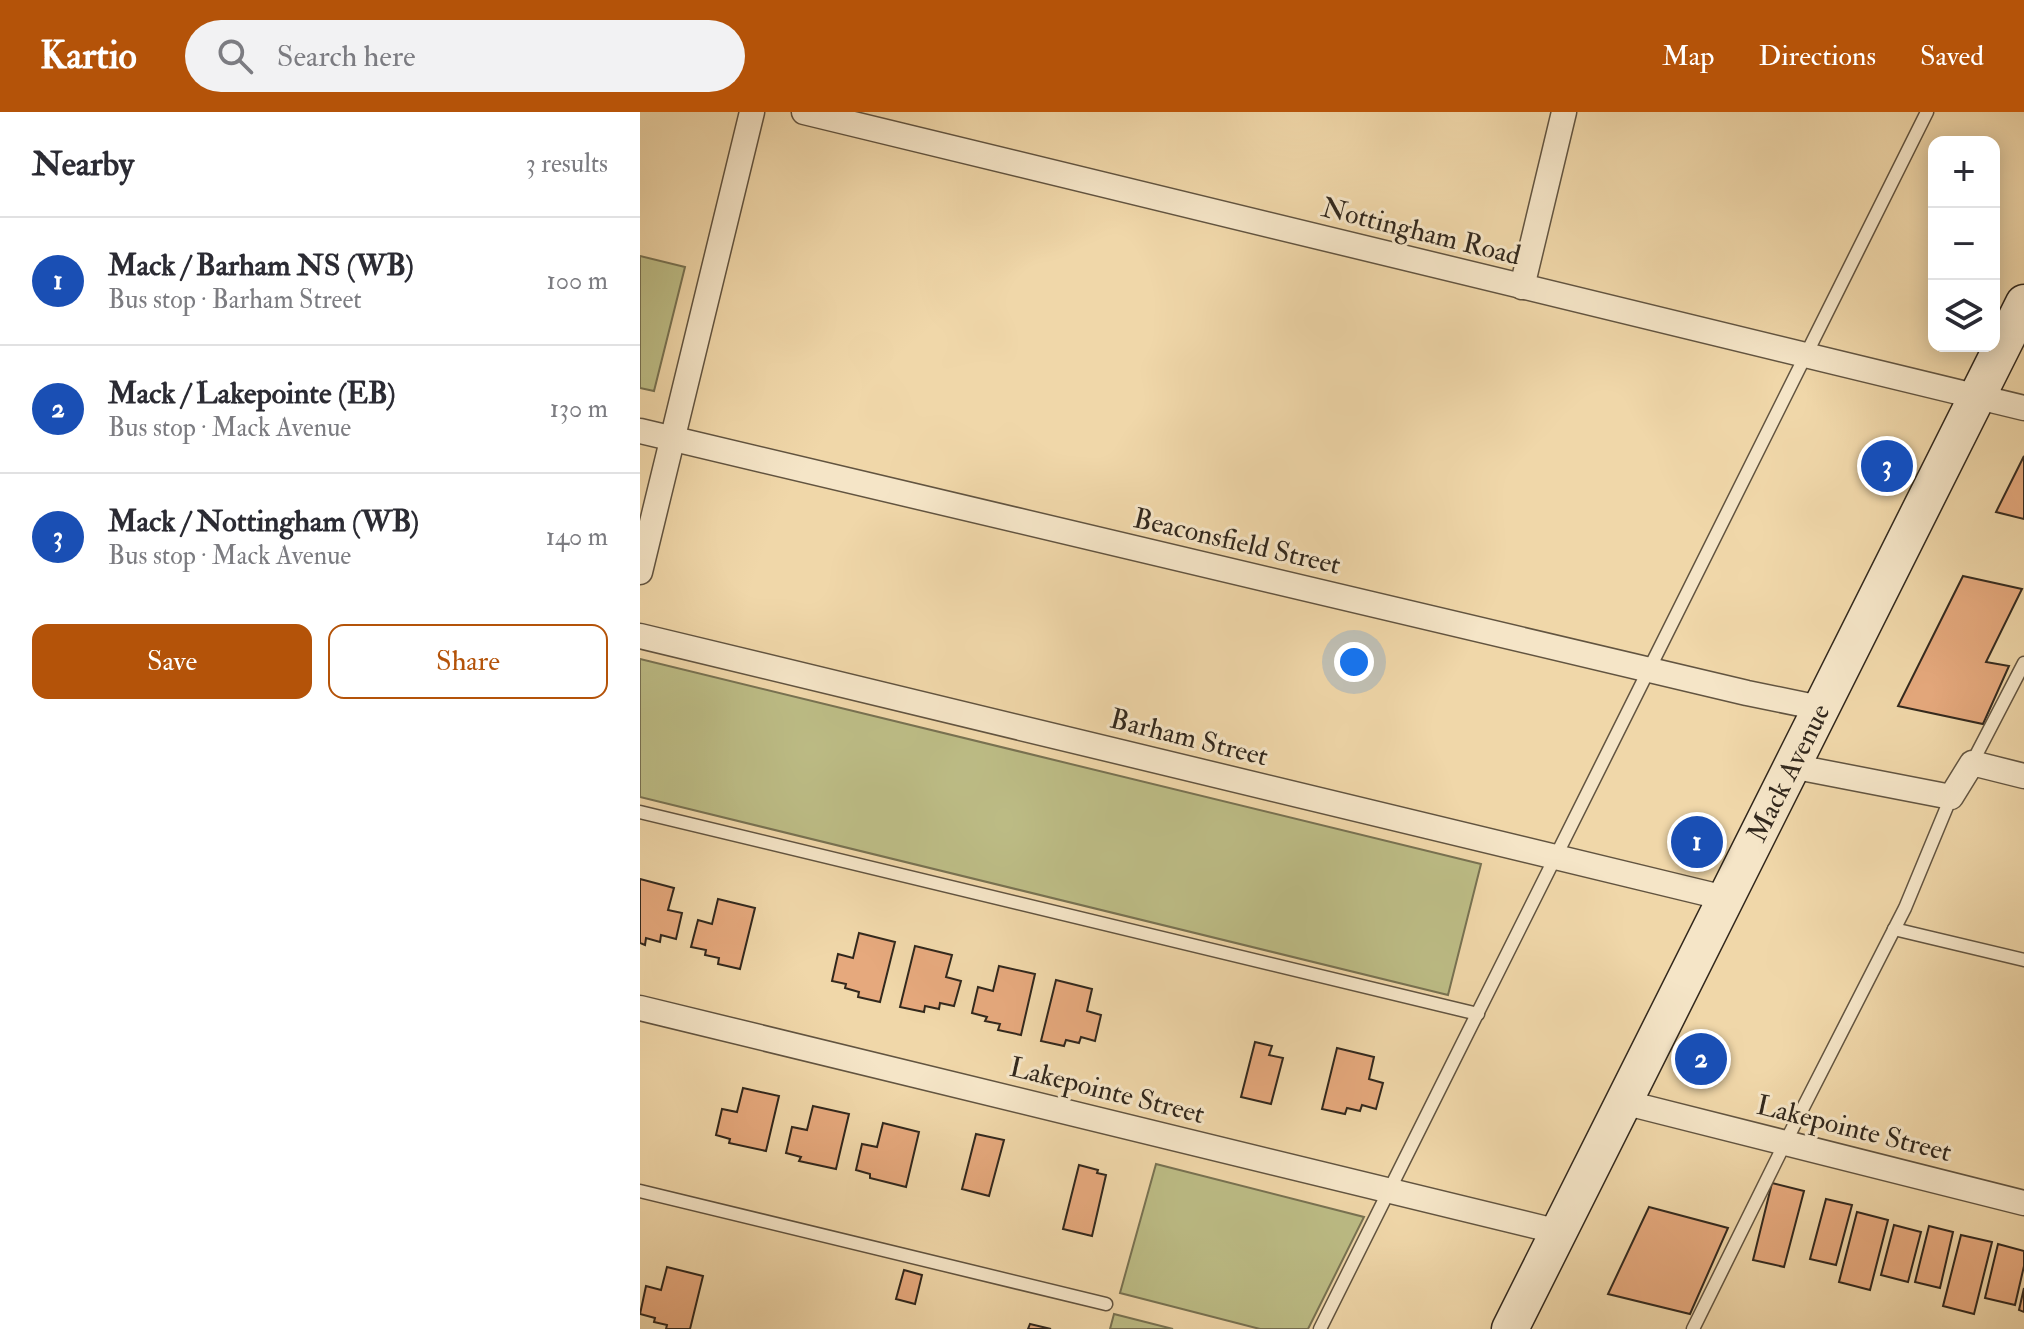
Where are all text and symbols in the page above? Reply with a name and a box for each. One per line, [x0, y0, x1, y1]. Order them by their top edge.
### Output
search box [185, 20, 745, 92]
text: Kartio [40, 32, 137, 80]
icon: search [213, 34, 257, 78]
text: Search here [277, 38, 416, 75]
text: Map [1662, 39, 1715, 74]
text: Directions [1759, 39, 1876, 74]
text: Saved [1920, 39, 1984, 74]
map controls [1928, 136, 2000, 352]
button: + [1928, 136, 2000, 208]
text: Nearby [32, 143, 134, 186]
text: 3 results [526, 148, 608, 180]
street label: Nottingham Road [1318, 190, 1524, 274]
button: − [1928, 208, 2000, 280]
text: Mack / Barham NS (WB) [108, 247, 414, 284]
text: 1 [53, 265, 63, 297]
text: 100 m [547, 265, 608, 297]
button: layers [1928, 280, 2000, 352]
text: Bus stop · Barham Street [108, 284, 362, 316]
text: Mack / Lakepointe (EB) [108, 375, 396, 412]
text: 2 [51, 393, 65, 425]
text: 130 m [550, 393, 608, 425]
text: Bus stop · Mack Avenue [108, 412, 351, 444]
pin: 3 [1861, 436, 1913, 496]
street label: Beaconsfield Street [1130, 501, 1344, 583]
text: Mack / Nottingham (WB) [108, 503, 419, 540]
text: 3 [53, 521, 63, 553]
text: 140 m [546, 521, 608, 553]
text: Bus stop · Mack Avenue [108, 540, 351, 572]
button: Save [32, 624, 312, 699]
button: Share [328, 624, 608, 699]
your location [1334, 642, 1374, 682]
street label: Mack Avenue [1739, 698, 1838, 848]
street label: Barham Street [1106, 701, 1272, 775]
pin: 1 [1671, 812, 1723, 872]
pin: 2 [1675, 1029, 1727, 1089]
street label: Lakepointe Street [1006, 1050, 1208, 1132]
street label: Lakepointe Street [1753, 1088, 1955, 1170]

